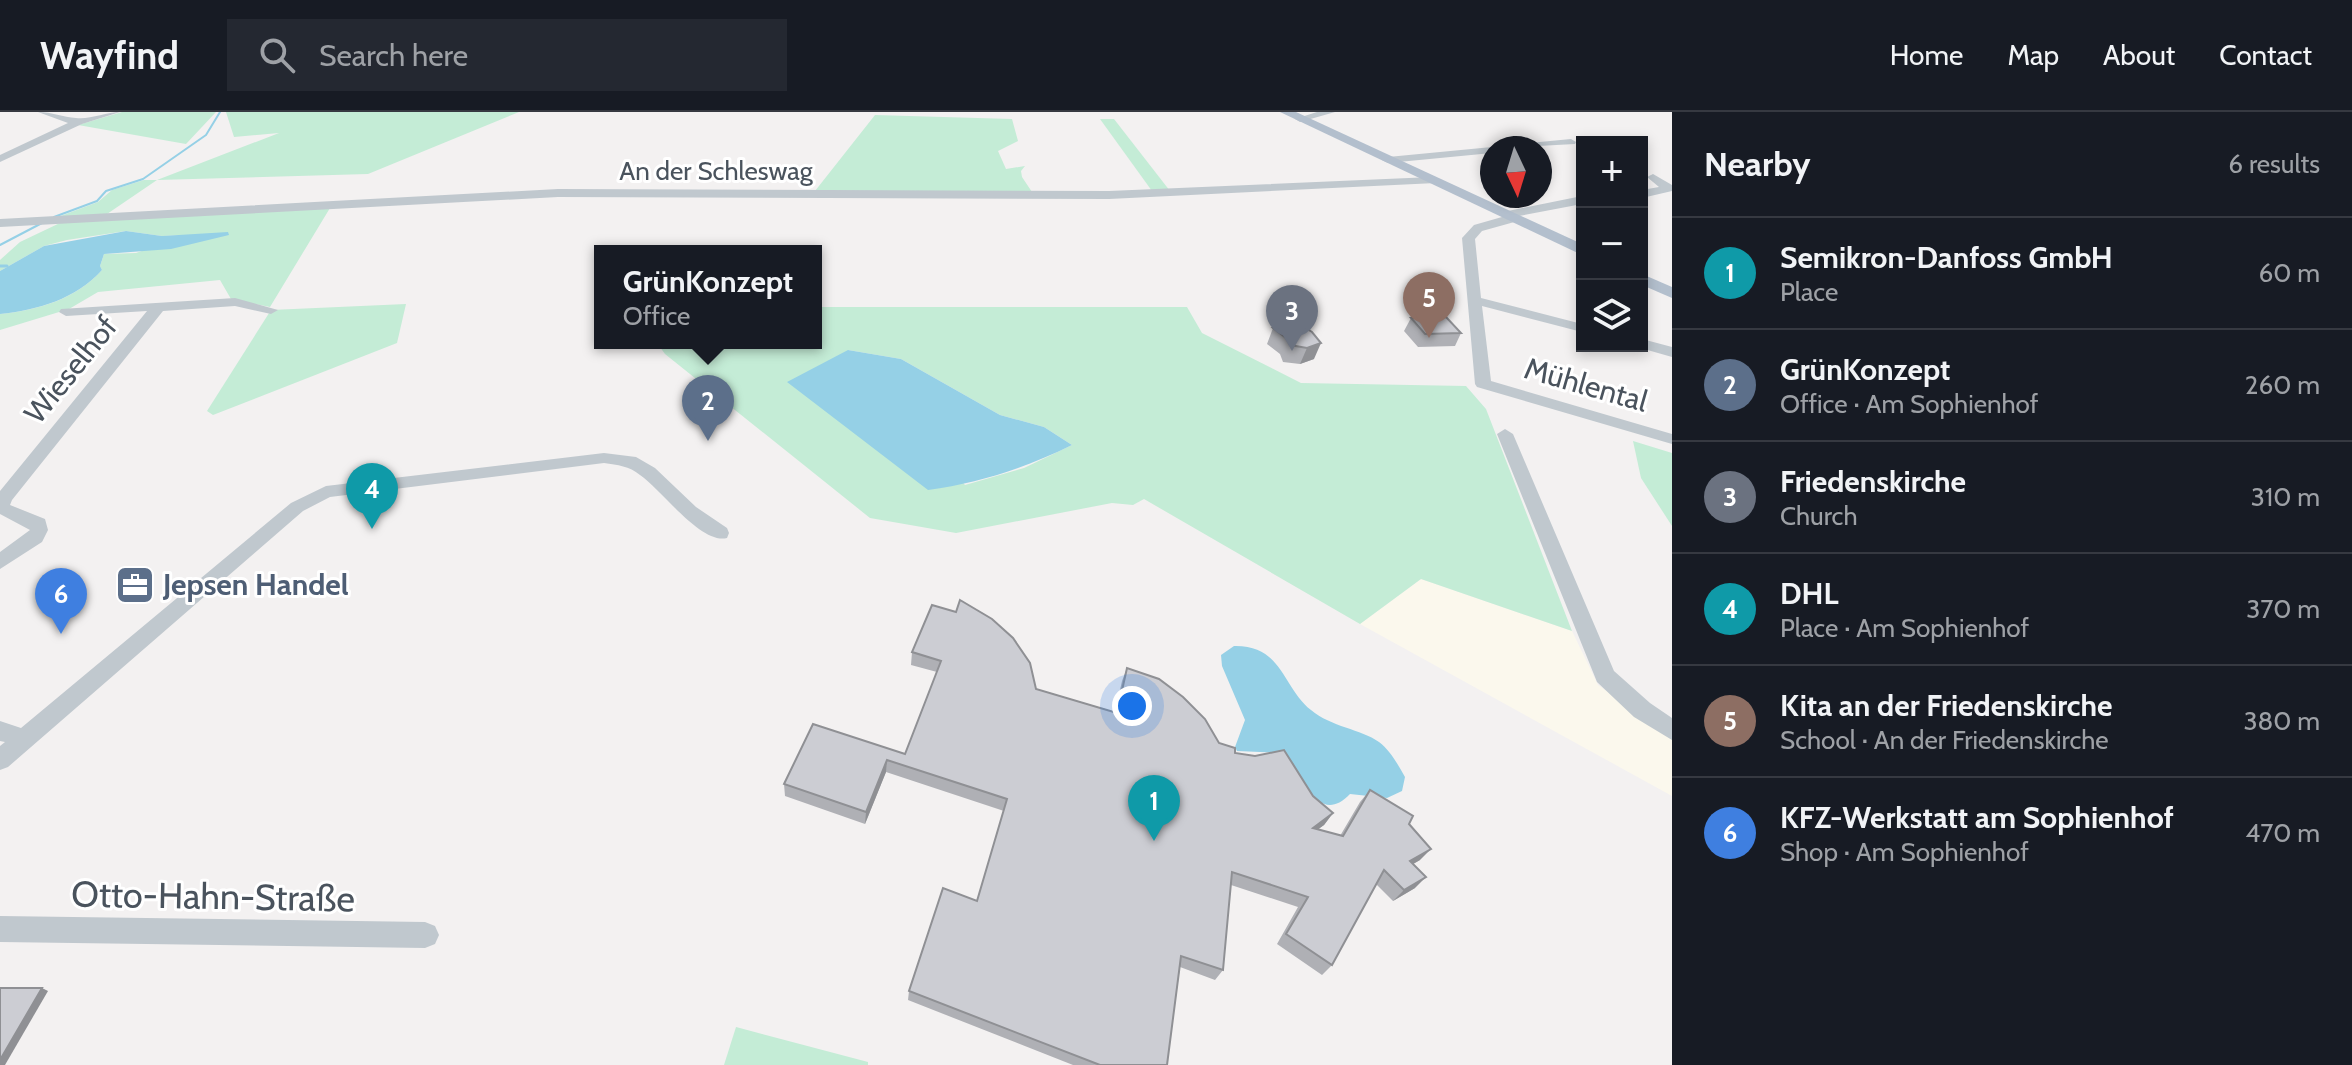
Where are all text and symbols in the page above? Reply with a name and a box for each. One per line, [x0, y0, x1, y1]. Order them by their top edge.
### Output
search box [227, 19, 787, 91]
text: Wayfind [40, 32, 179, 79]
icon: search [255, 33, 299, 77]
text: Search here [319, 37, 468, 74]
text: Home [1890, 38, 1963, 72]
text: Map [2007, 38, 2059, 72]
text: About [2103, 38, 2175, 72]
text: Contact [2219, 38, 2312, 72]
north arrow [1480, 136, 1552, 208]
map controls [1576, 136, 1648, 352]
button: + [1576, 136, 1648, 208]
text: Nearby [1704, 143, 1811, 185]
text: 6 results [2228, 148, 2320, 180]
street label: An der Schleswag [619, 155, 814, 187]
button: − [1576, 208, 1648, 280]
text: Semikron-Danfoss GmbH [1780, 239, 2113, 276]
popup [594, 245, 822, 349]
text: 1 [1725, 257, 1735, 289]
text: 60 m [2258, 257, 2320, 289]
text: GrünKonzept [623, 263, 793, 300]
pin: 5 [1403, 272, 1455, 338]
text: Place [1780, 276, 1838, 308]
button: layers [1576, 280, 1648, 352]
pin: 3 [1266, 285, 1318, 351]
text: Office [623, 300, 690, 332]
street label: Wieselhof [16, 309, 125, 431]
street label: Mühlental [1520, 349, 1652, 420]
text: GrünKonzept [1780, 351, 1950, 388]
text: 2 [1723, 369, 1737, 401]
text: 260 m [2245, 369, 2320, 401]
pin: 2 [682, 375, 734, 441]
text: Office · Am Sophienhof [1780, 388, 2038, 420]
pin: 4 [346, 463, 398, 529]
text: Friedenskirche [1780, 463, 1966, 500]
text: 3 [1723, 481, 1737, 513]
text: 310 m [2251, 481, 2320, 513]
text: Church [1780, 500, 1858, 532]
office icon: Jepsen Handel [114, 564, 156, 606]
place label: Jepsen Handel [162, 566, 349, 603]
pin: 6 [35, 568, 87, 634]
text: DHL [1780, 575, 1839, 612]
text: 4 [1722, 593, 1738, 625]
text: 370 m [2246, 593, 2320, 625]
text: Place · Am Sophienhof [1780, 612, 2029, 644]
your location [1112, 686, 1152, 726]
text: Kita an der Friedenskirche [1780, 687, 2112, 724]
text: 5 [1723, 705, 1737, 737]
text: 380 m [2243, 705, 2320, 737]
text: School · An der Friedenskirche [1780, 724, 2109, 756]
pin: 1 [1128, 775, 1180, 841]
text: KFZ-Werkstatt am Sophienhof [1780, 799, 2174, 836]
text: 6 [1723, 817, 1737, 849]
text: 470 m [2245, 817, 2320, 849]
text: Shop · Am Sophienhof [1780, 836, 2029, 868]
street label: Otto-Hahn-Straße [71, 872, 355, 920]

